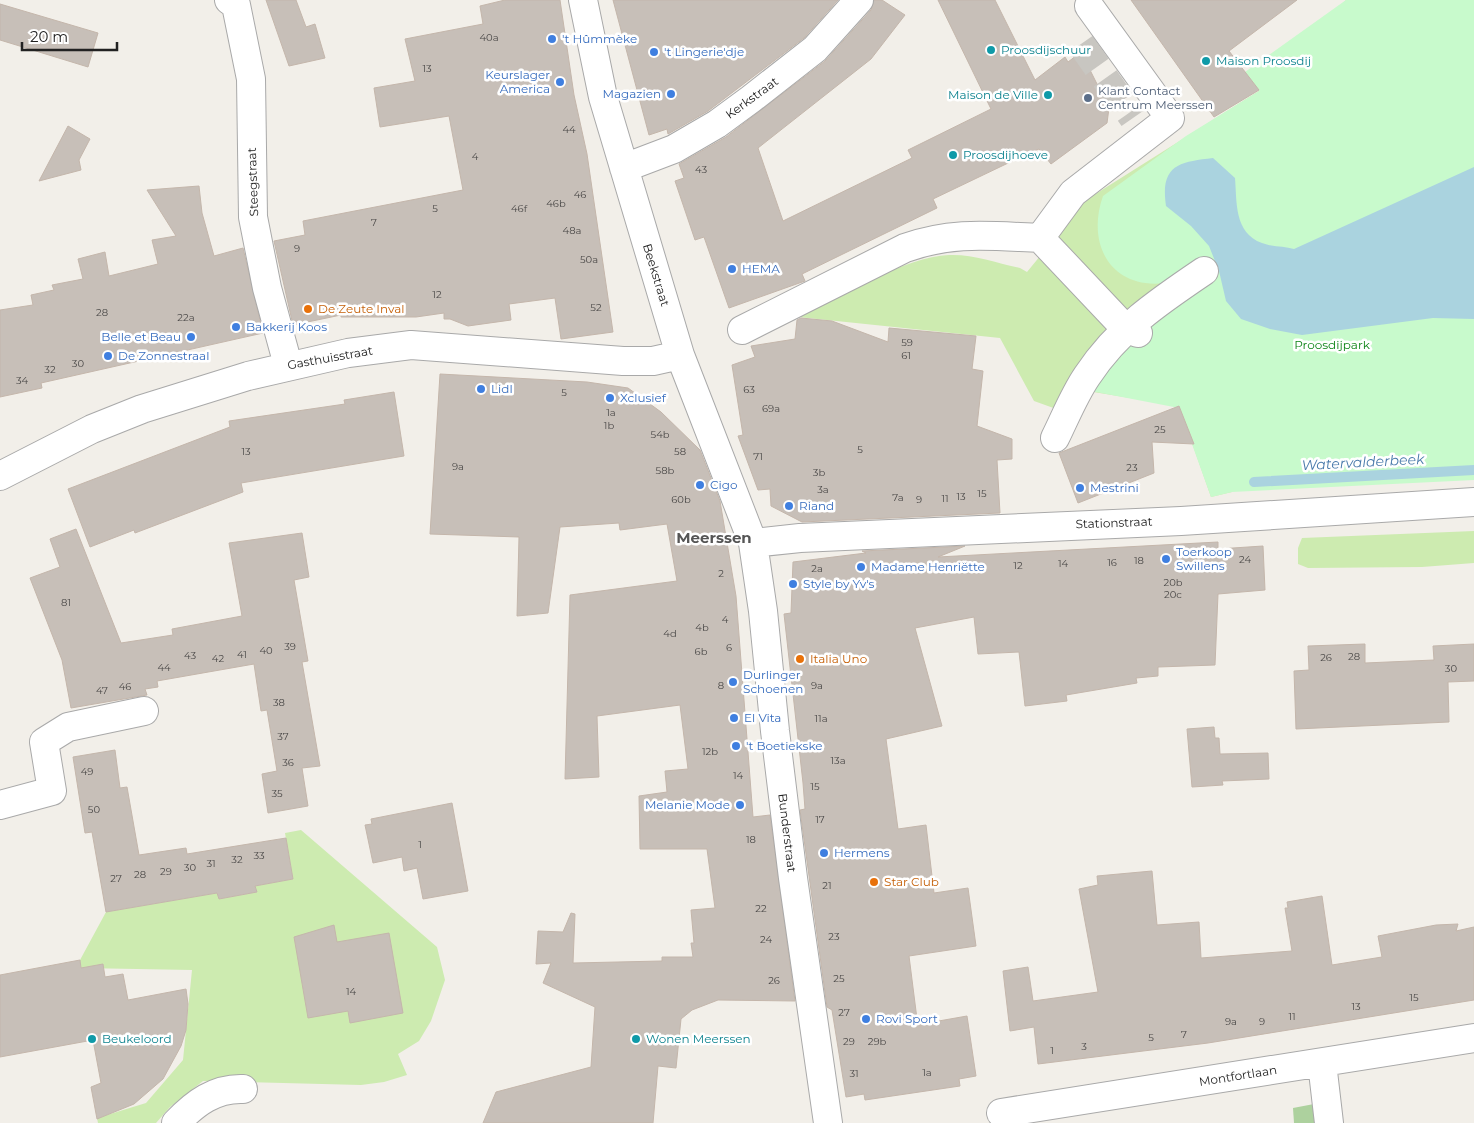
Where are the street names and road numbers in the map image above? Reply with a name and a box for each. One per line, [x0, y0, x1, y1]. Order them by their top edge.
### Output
street label: Kerkstraat [723, 73, 781, 122]
street label: Steegstraat [244, 147, 261, 217]
street label: Beekstraat [640, 242, 673, 308]
street label: Gasthuisstraat [286, 343, 374, 372]
street label: Stationstraat [1075, 514, 1153, 531]
street label: Bunderstraat [775, 793, 800, 873]
street label: Montfortlaan [1198, 1062, 1278, 1089]

